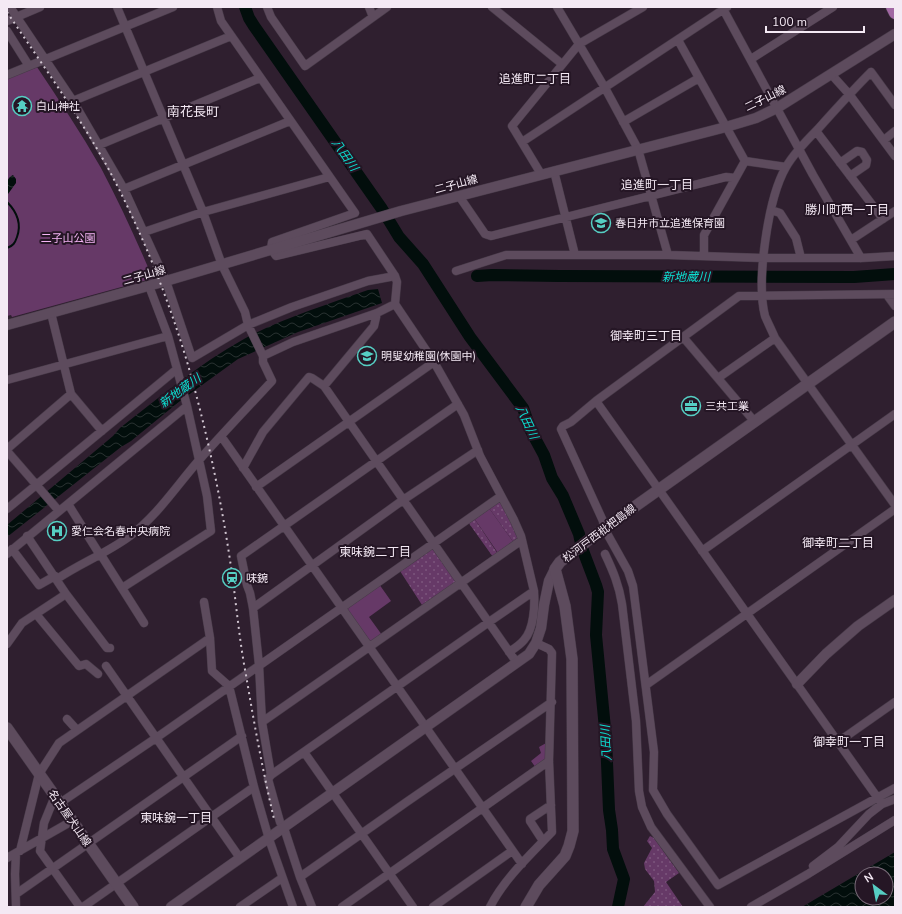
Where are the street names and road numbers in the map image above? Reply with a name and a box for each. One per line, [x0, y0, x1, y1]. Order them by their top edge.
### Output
street label: 二子山線 [742, 82, 788, 115]
street label: 二子山線 [433, 172, 479, 197]
street label: 二子山線 [121, 262, 167, 289]
street label: 松河戸西枇杷島線 [560, 501, 639, 566]
street label: 名古屋犬山線 [45, 787, 95, 850]

